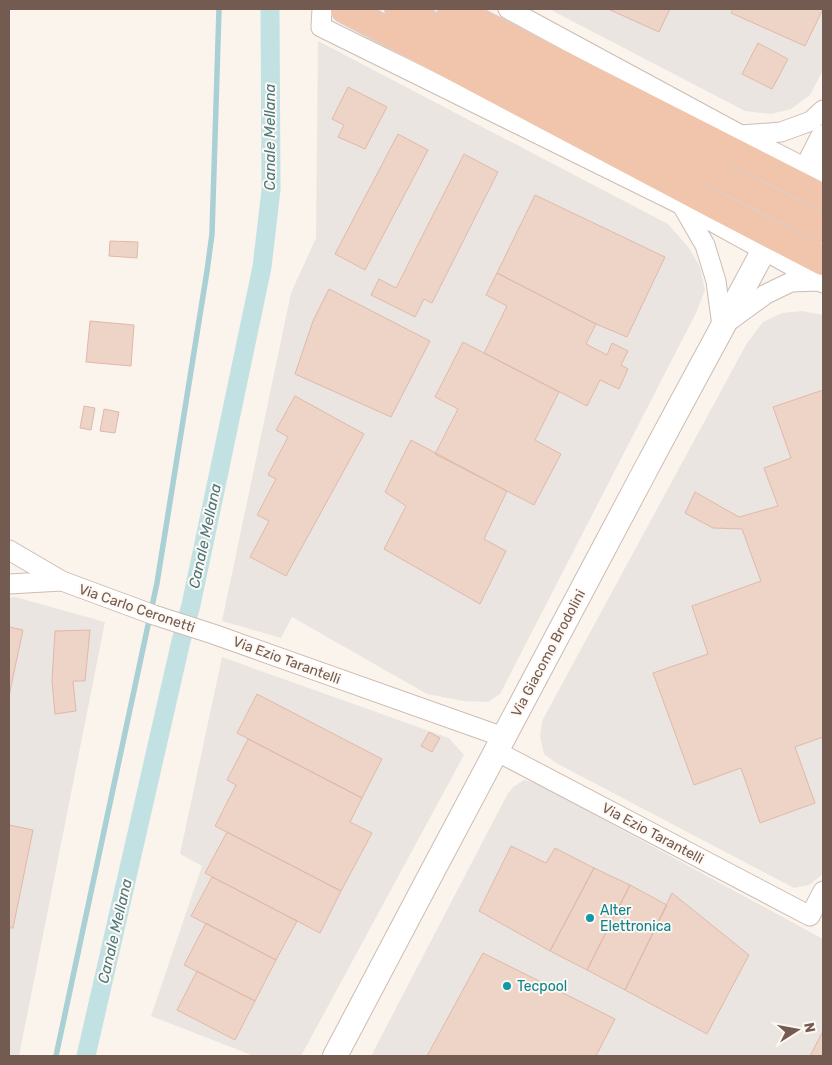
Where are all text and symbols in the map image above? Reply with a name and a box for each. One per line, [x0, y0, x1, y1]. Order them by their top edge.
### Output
water label: Canale Mellana [261, 83, 279, 190]
water label: Canale Mellana [185, 482, 225, 590]
street label: Via Carlo Ceronetti [76, 581, 197, 636]
street label: Via Giacomo Brodolini [508, 587, 589, 720]
street label: Via Ezio Tarantelli [231, 633, 343, 688]
street label: Via Ezio Tarantelli [599, 799, 707, 868]
water label: Canale Mellana [94, 877, 136, 985]
place label: Alter Elettronica [600, 902, 671, 935]
marker: Alter Elettronica [584, 912, 596, 924]
place label: Tecpool [517, 978, 567, 995]
marker: Tecpool [501, 980, 513, 992]
north arrow [772, 1005, 822, 1055]
text: N [800, 1021, 819, 1034]

